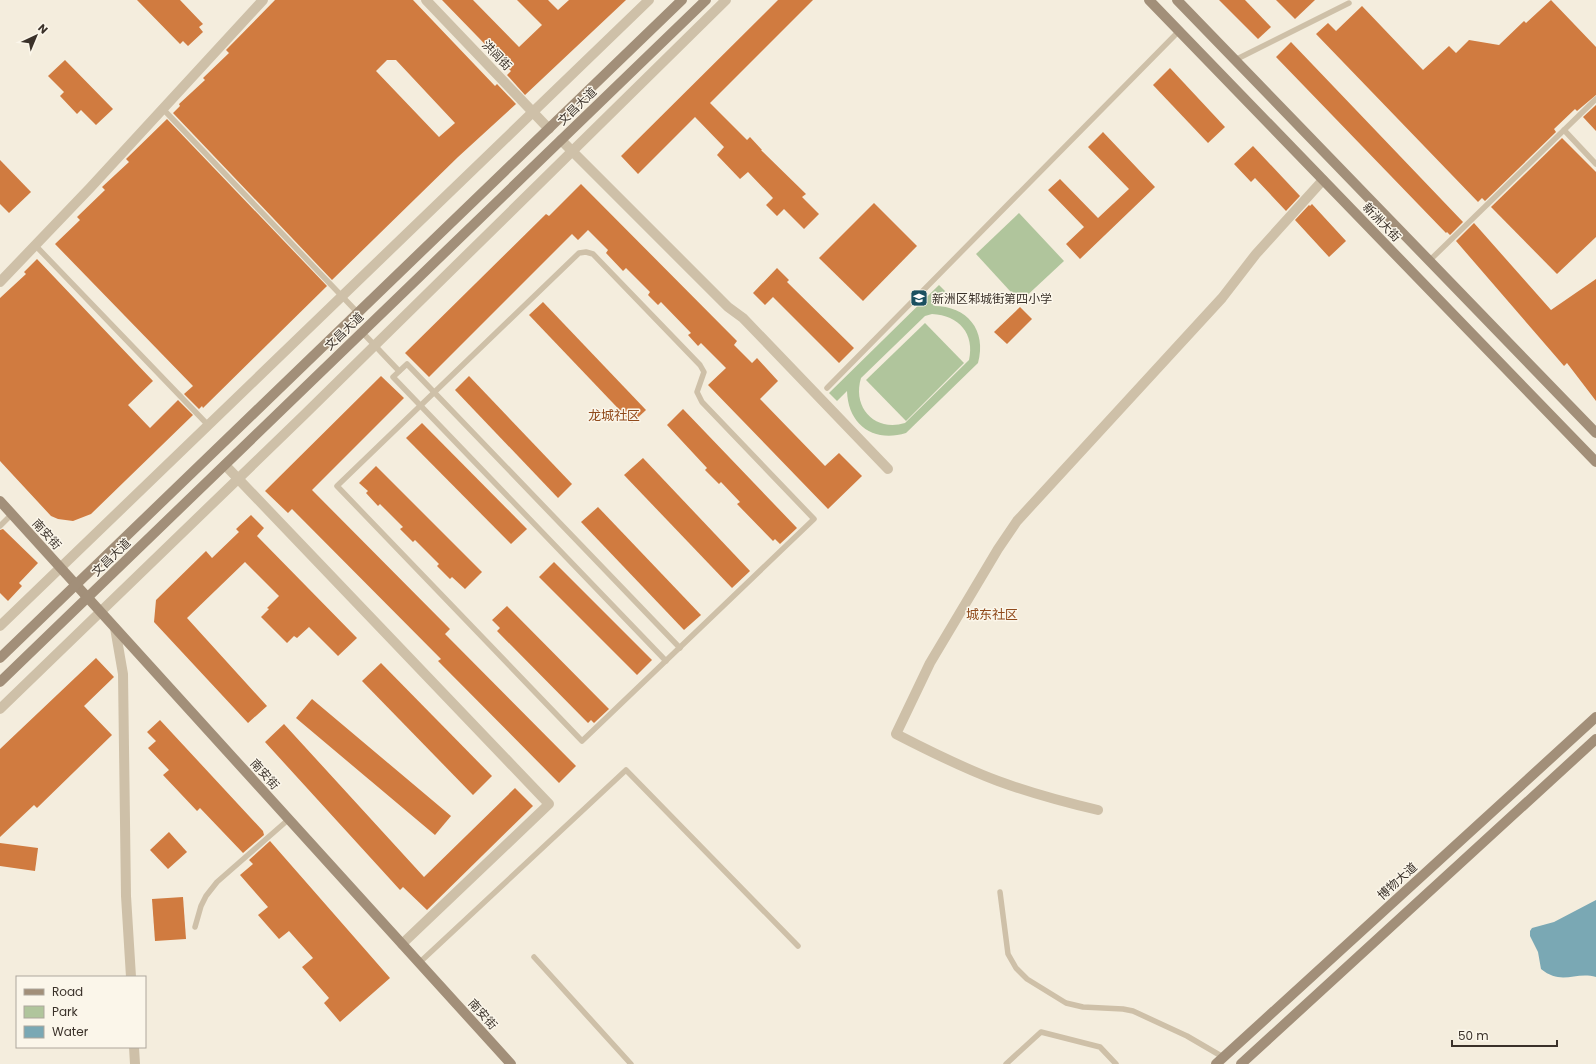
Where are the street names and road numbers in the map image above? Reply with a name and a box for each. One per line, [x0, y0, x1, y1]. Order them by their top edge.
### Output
street label: 洪闾街 [478, 36, 516, 74]
street label: 文昌大道 [554, 83, 600, 129]
street label: 新洲大街 [1359, 199, 1405, 245]
street label: 文昌大道 [321, 308, 367, 354]
street label: 南安街 [29, 515, 65, 553]
street label: 文昌大道 [88, 534, 134, 580]
street label: 南安街 [247, 755, 283, 793]
street label: 博物大道 [1373, 859, 1421, 903]
street label: 南安街 [465, 995, 501, 1033]

